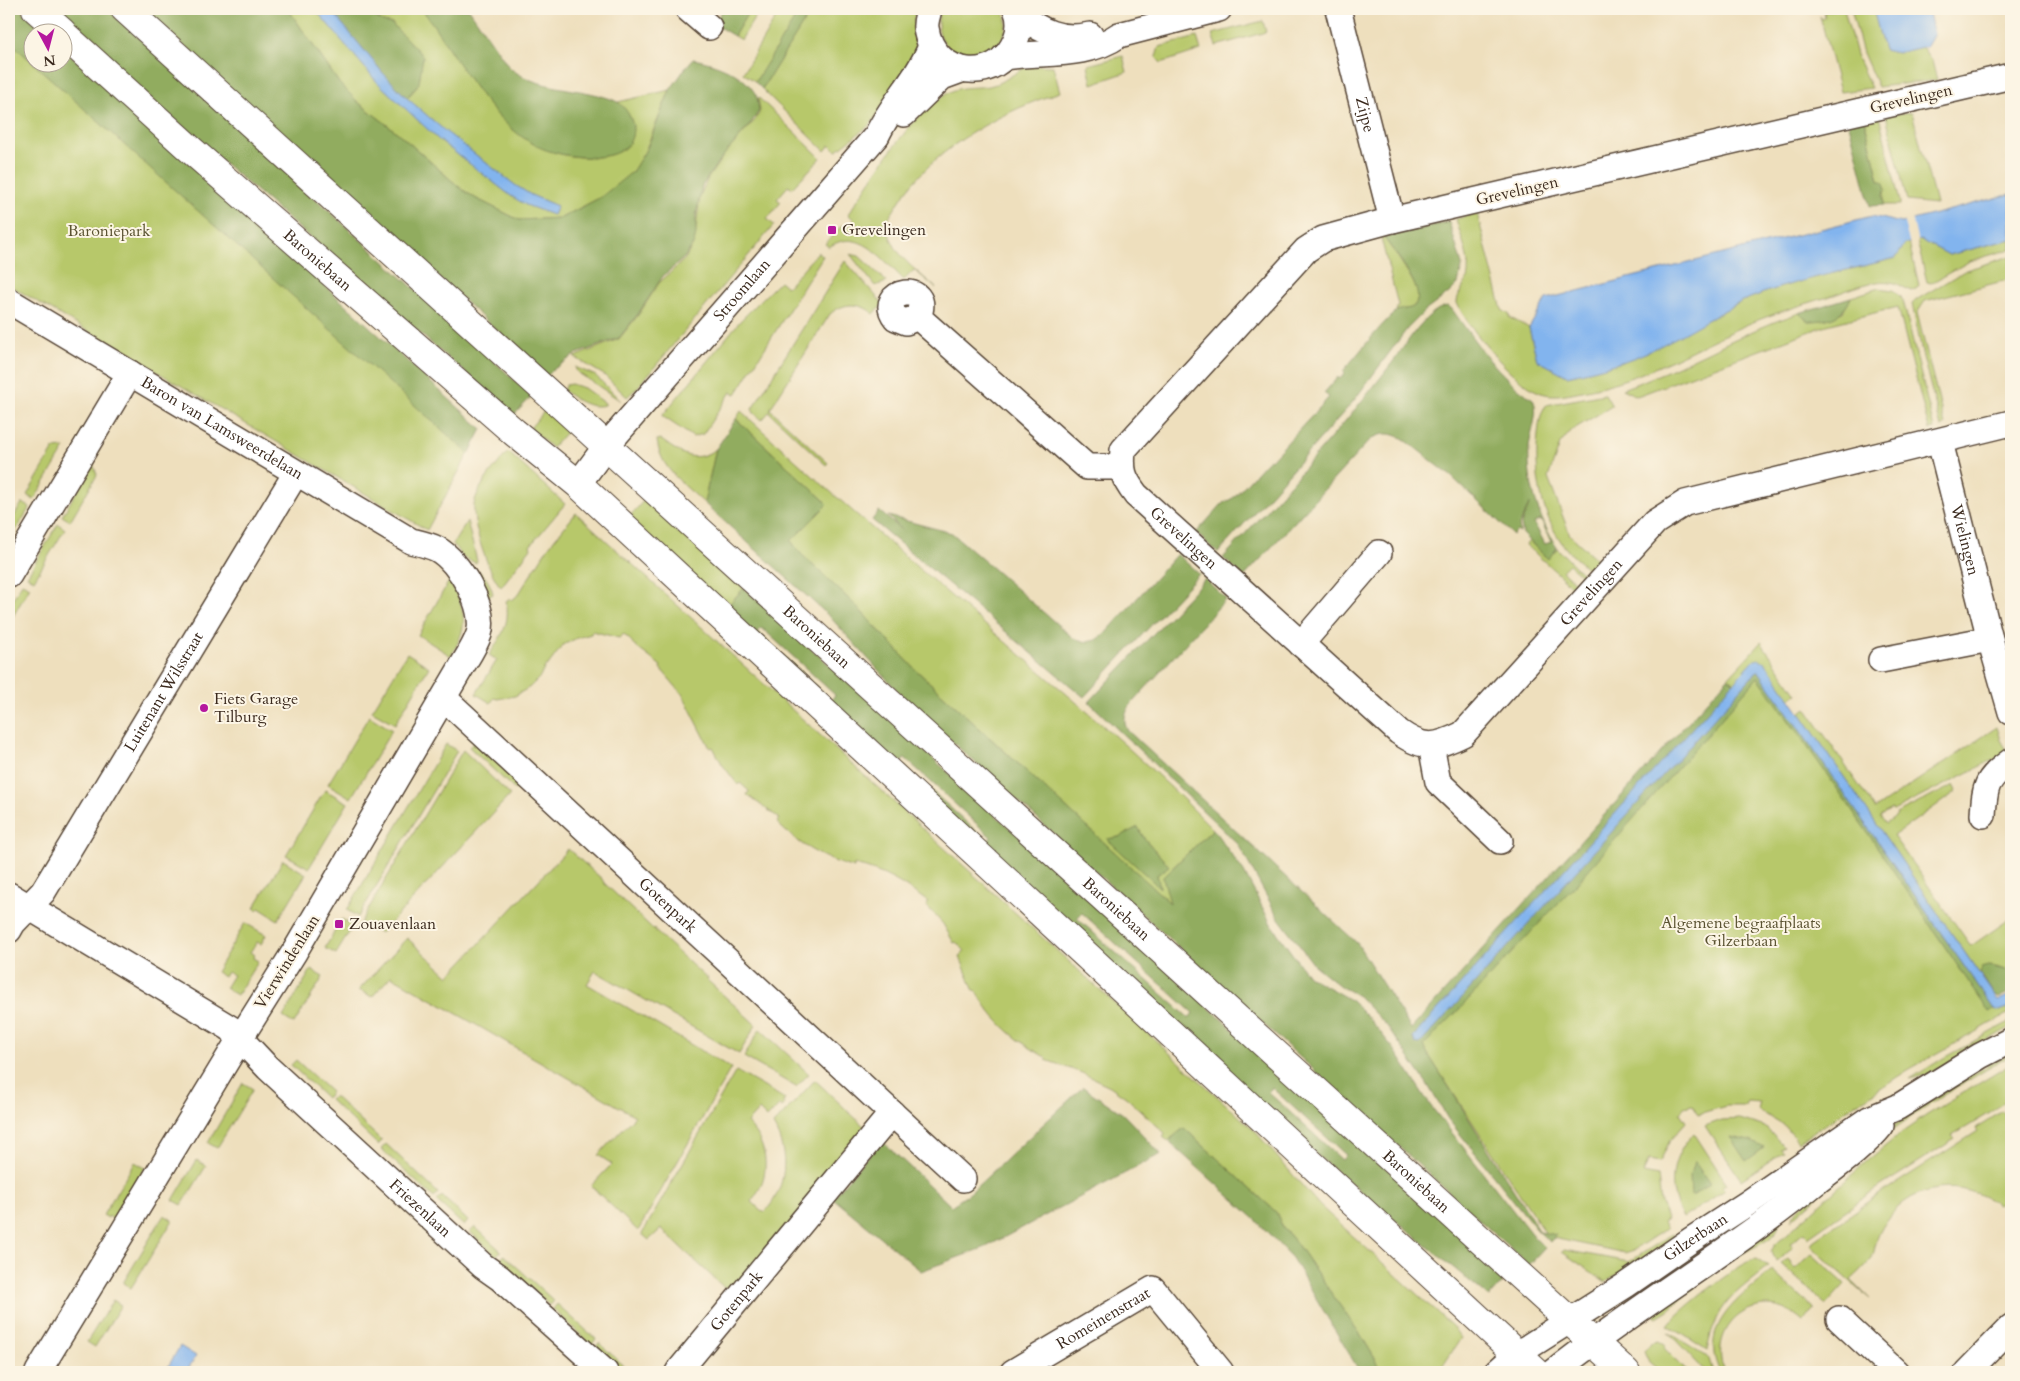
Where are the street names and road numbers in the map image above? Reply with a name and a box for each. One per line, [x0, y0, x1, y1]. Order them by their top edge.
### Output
street label: Grevelingen [1868, 79, 1954, 119]
street label: Zijpe [1350, 94, 1380, 135]
street label: Grevelingen [1474, 171, 1560, 211]
street label: Baroniebaan [278, 224, 357, 296]
street label: Stroomlaan [708, 254, 775, 326]
street label: Baron van Lamsweerdelaan [137, 371, 307, 485]
street label: Wielingen [1945, 501, 1984, 578]
street label: Grevelingen [1145, 502, 1222, 574]
street label: Grevelingen [1555, 554, 1628, 631]
street label: Baroniebaan [778, 600, 855, 673]
street label: Luitenant Wilsstraat [119, 628, 209, 756]
street label: Gotenpark [634, 873, 702, 938]
street label: Baroniebaan [1078, 873, 1155, 946]
street label: Vierwindenlaan [249, 911, 325, 1013]
street label: Baroniebaan [1377, 1145, 1455, 1218]
street label: Friezenlaan [384, 1174, 456, 1242]
street label: Gilzerbaan [1659, 1208, 1732, 1267]
street label: Gotenpark [705, 1266, 768, 1336]
street label: Romeinenstraat [1052, 1282, 1154, 1355]

